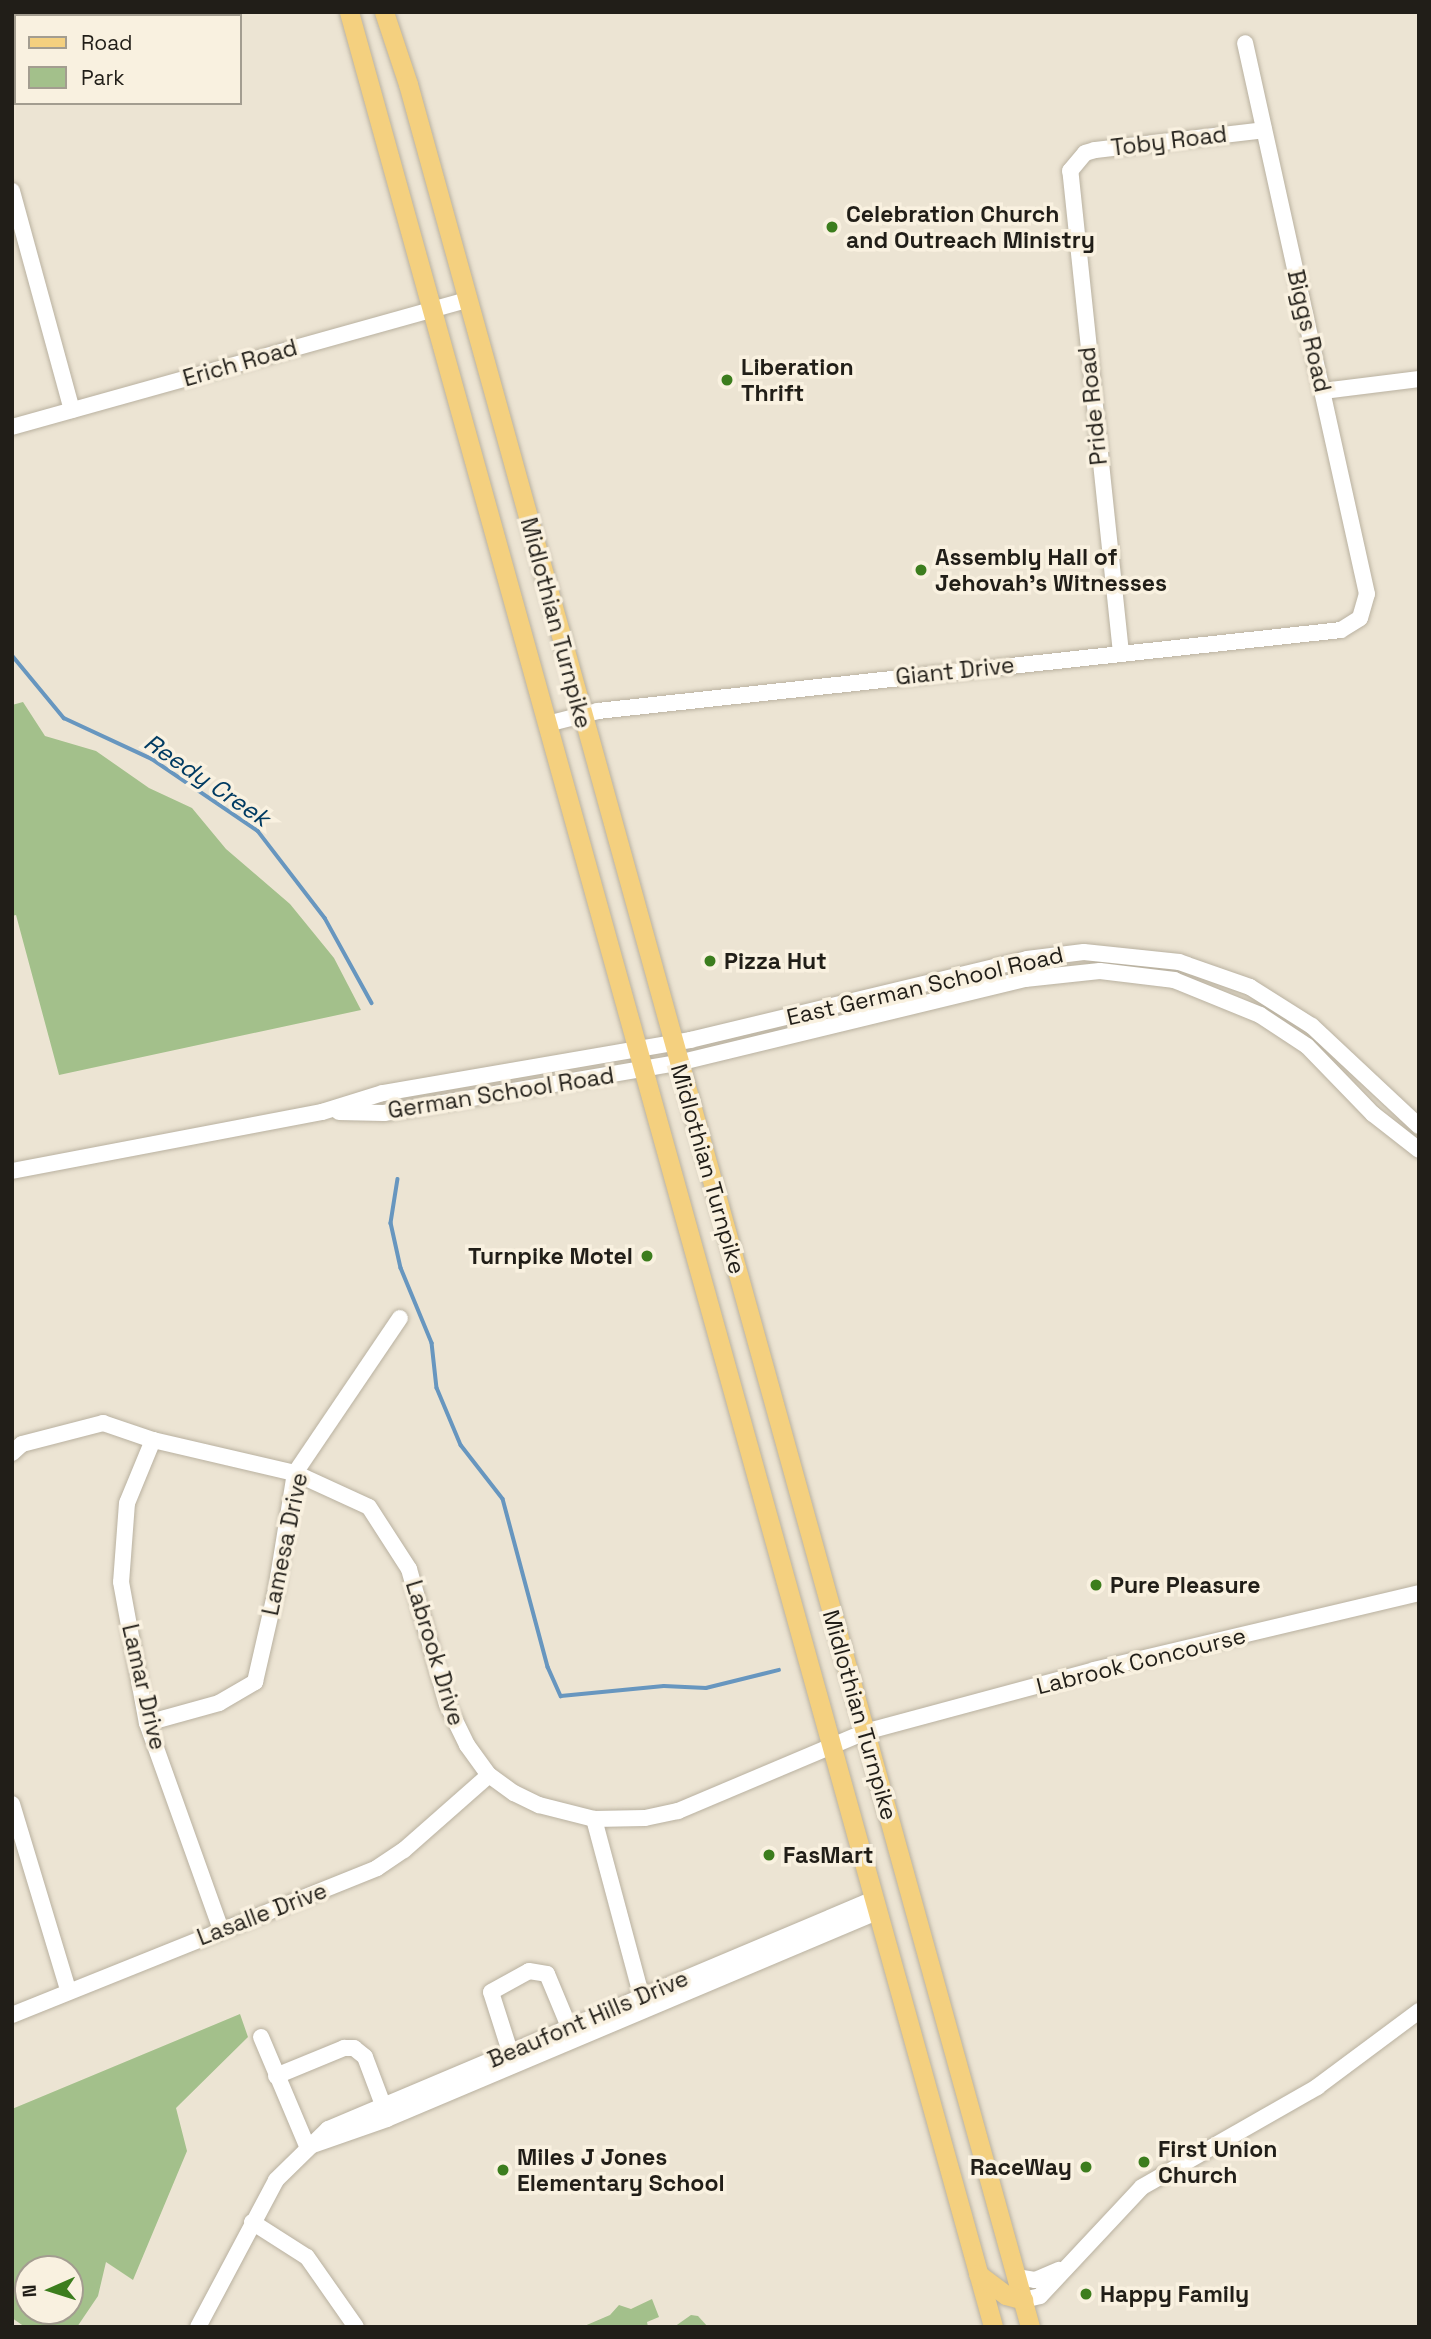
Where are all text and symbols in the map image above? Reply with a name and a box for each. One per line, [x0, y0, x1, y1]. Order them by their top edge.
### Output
legend [14, 14, 242, 105]
text: Road [81, 29, 133, 56]
text: Park [81, 64, 125, 91]
street label: Toby Road [1109, 120, 1229, 162]
place label: Celebration Church and Outreach Ministry [846, 200, 1095, 254]
marker: Celebration Church and Outreach Ministry [824, 219, 840, 235]
street label: Biggs Road [1282, 267, 1336, 395]
street label: Erich Road [180, 334, 300, 392]
street label: Pride Road [1073, 345, 1113, 467]
place label: Liberation Thrift [741, 353, 854, 407]
marker: Liberation Thrift [719, 372, 735, 388]
street label: Midlothian Turnpike [514, 514, 598, 732]
place label: Assembly Hall of Jehovah's Witnesses [935, 543, 1167, 597]
marker: Assembly Hall of Jehovah's Witnesses [913, 562, 929, 578]
street label: Giant Drive [894, 651, 1016, 691]
water label: Reedy Creek [139, 727, 275, 833]
street label: East German School Road [784, 941, 1066, 1031]
place label: Pizza Hut [724, 947, 827, 975]
marker: Pizza Hut [702, 953, 718, 969]
street label: German School Road [386, 1061, 616, 1125]
street label: Midlothian Turnpike [665, 1061, 751, 1277]
place label: Turnpike Motel [468, 1242, 633, 1270]
marker: Turnpike Motel [639, 1248, 655, 1264]
street label: Lamesa Drive [256, 1470, 314, 1618]
place label: Pure Pleasure [1110, 1571, 1261, 1599]
street label: Labrook Drive [400, 1577, 470, 1729]
marker: Pure Pleasure [1088, 1577, 1104, 1593]
street label: Midlothian Turnpike [817, 1607, 903, 1823]
street label: Lamar Drive [116, 1621, 172, 1753]
street label: Labrook Concourse [1033, 1622, 1249, 1700]
place label: FasMart [783, 1841, 874, 1869]
marker: FasMart [761, 1847, 777, 1863]
street label: Lasalle Drive [193, 1877, 331, 1951]
street label: Beaufont Hills Drive [484, 1964, 692, 2074]
place label: First Union Church [1158, 2135, 1277, 2189]
place label: Miles J Jones Elementary School [517, 2143, 725, 2197]
place label: RaceWay [970, 2153, 1072, 2181]
marker: First Union Church [1136, 2154, 1152, 2170]
marker: RaceWay [1078, 2159, 1094, 2175]
marker: Miles J Jones Elementary School [495, 2162, 511, 2178]
north arrow [14, 2255, 84, 2325]
place label: Happy Family [1100, 2280, 1249, 2308]
text: N [17, 2284, 42, 2298]
marker: Happy Family [1078, 2286, 1094, 2302]

